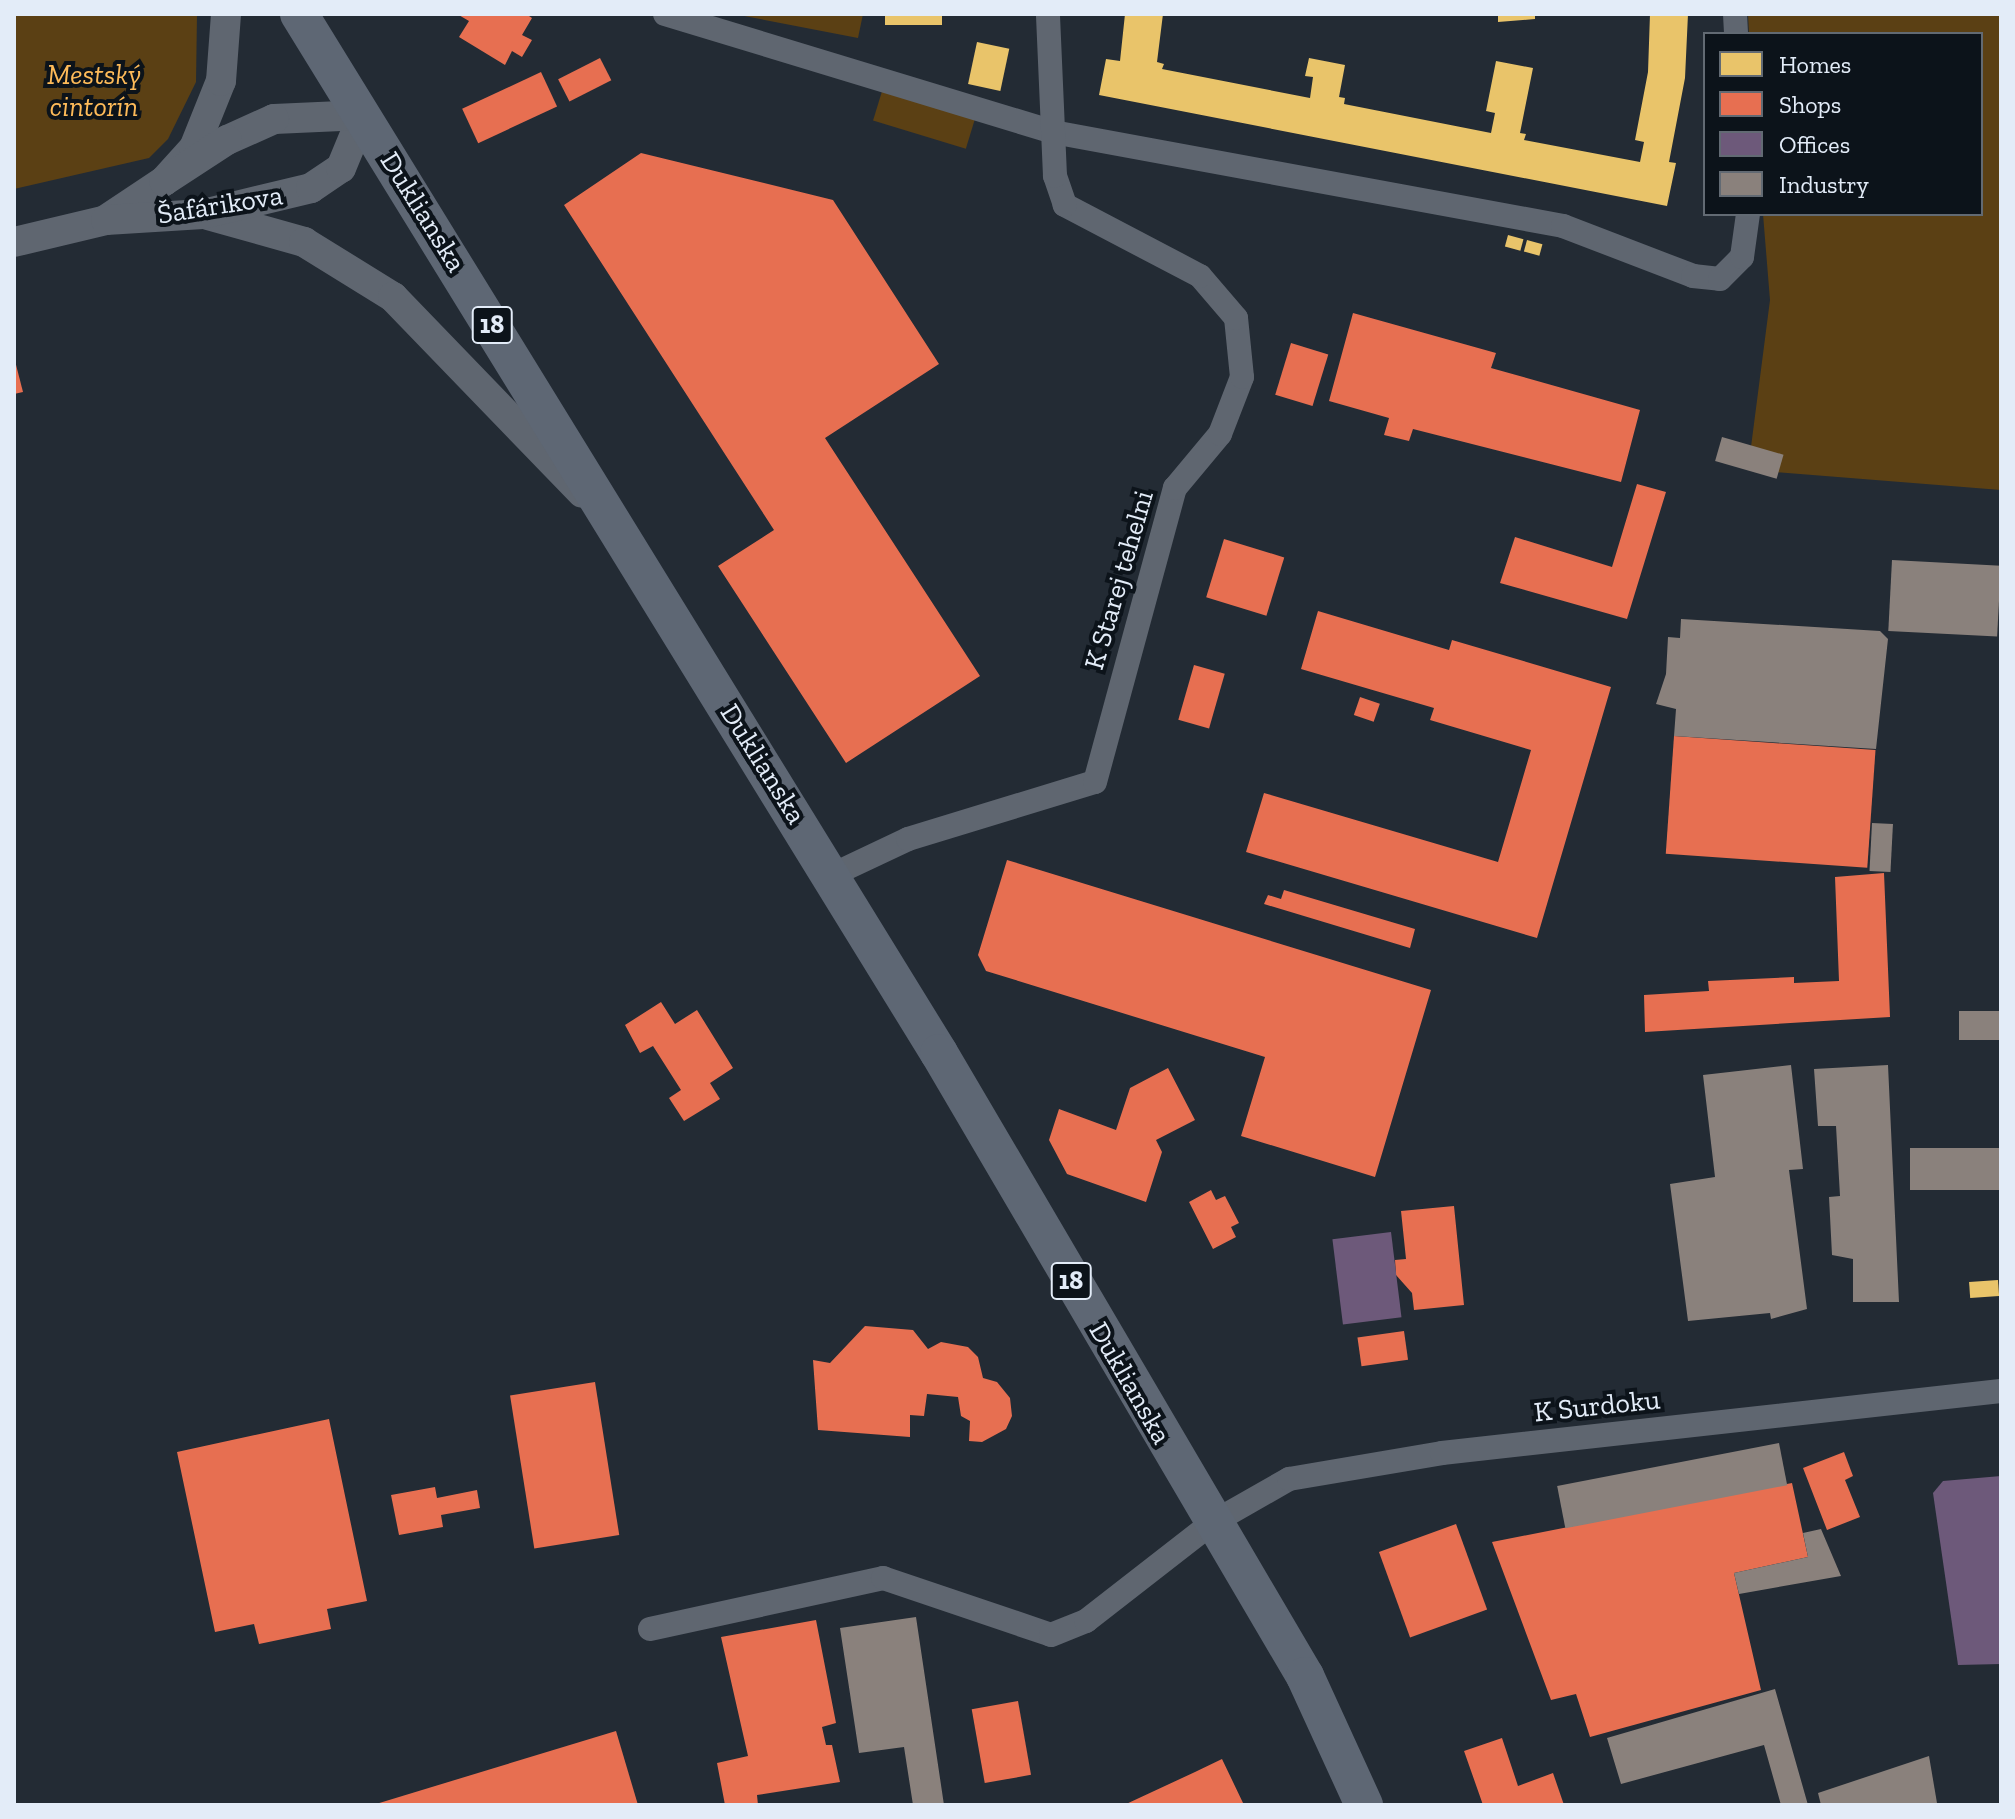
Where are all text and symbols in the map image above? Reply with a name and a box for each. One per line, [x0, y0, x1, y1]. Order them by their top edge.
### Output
legend [1703, 32, 1983, 216]
text: Homes [1779, 50, 1851, 79]
park label: Mestský cintorín [47, 58, 141, 124]
text: Shops [1779, 90, 1841, 119]
text: Offices [1779, 130, 1850, 159]
street label: Duklianska [373, 146, 473, 278]
text: Industry [1779, 170, 1869, 199]
street label: Šafárikova [155, 179, 285, 231]
road number: 18 [470, 303, 514, 347]
street label: K Starej tehelni [1077, 486, 1161, 674]
street label: Duklianska [713, 698, 813, 830]
road number: 18 [1049, 1259, 1093, 1303]
street label: Duklianska [1082, 1316, 1178, 1450]
street label: K Surdoku [1532, 1383, 1662, 1429]

